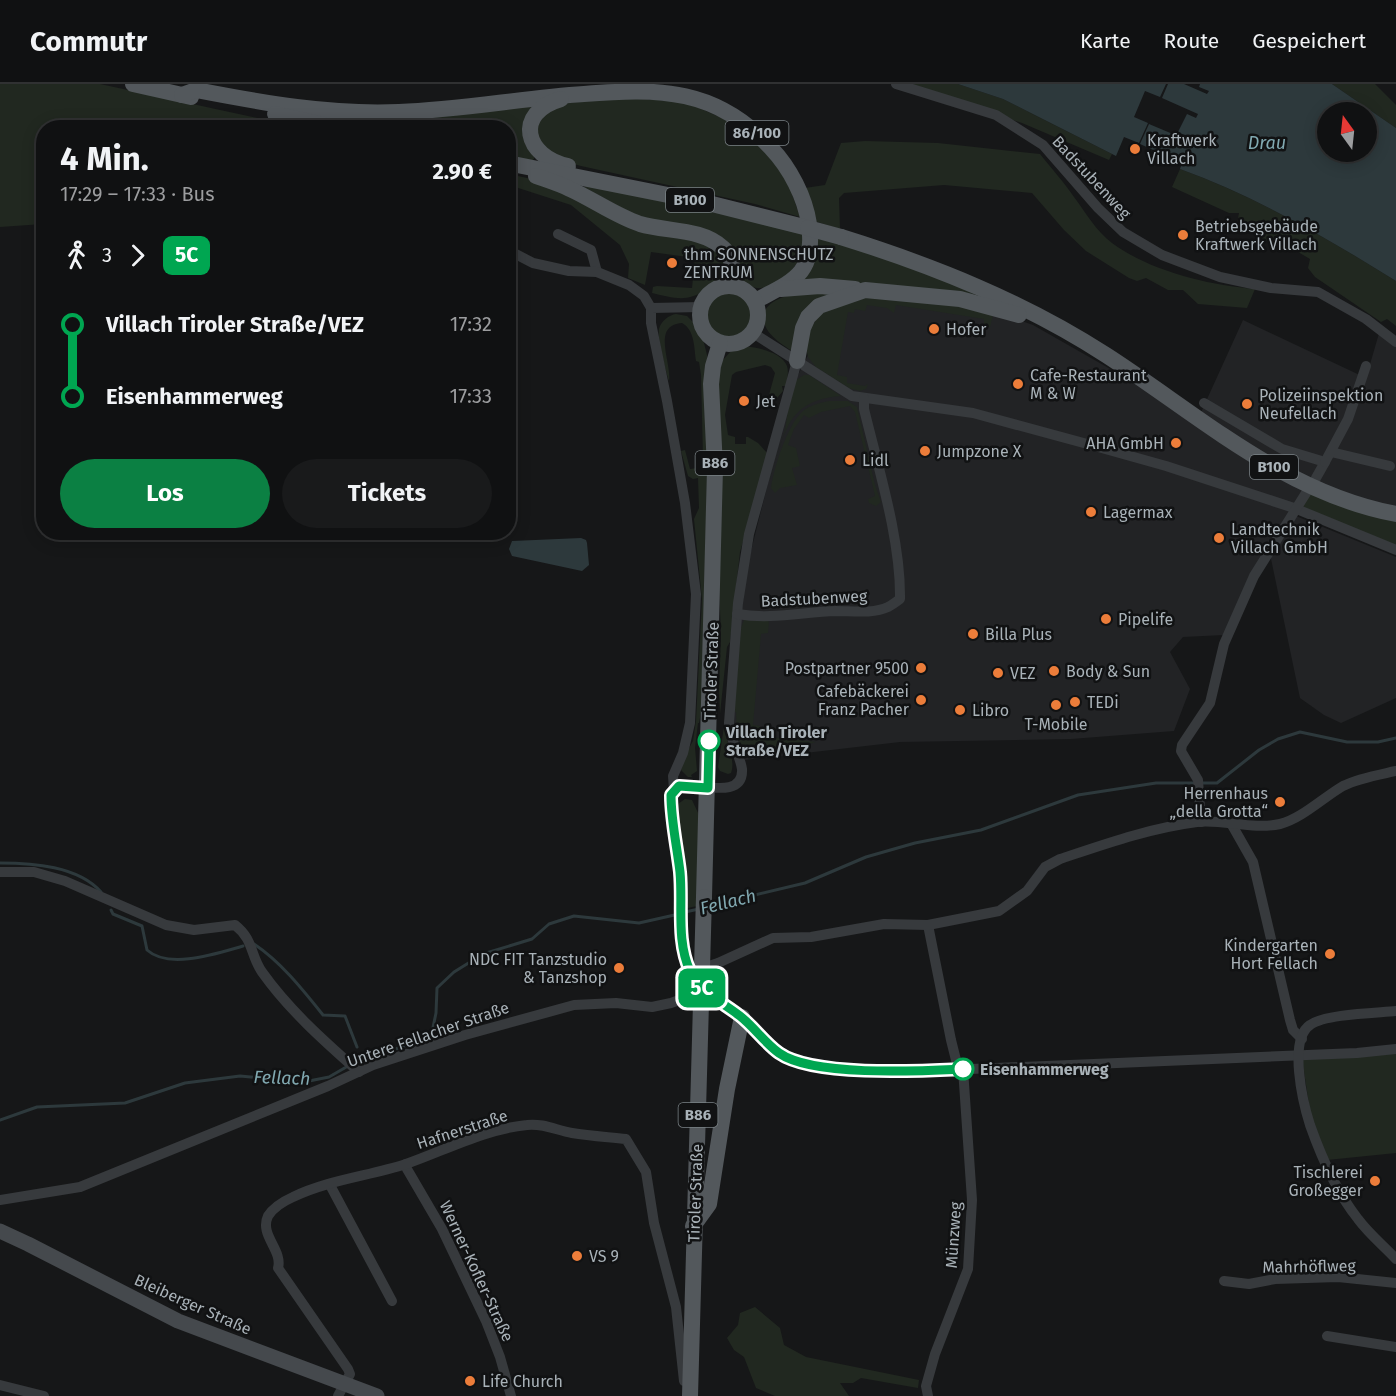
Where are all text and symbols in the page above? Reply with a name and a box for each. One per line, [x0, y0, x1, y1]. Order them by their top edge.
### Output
text: Commutr [30, 25, 147, 58]
text: Karte [1080, 28, 1131, 54]
text: Route [1164, 28, 1219, 54]
text: Gespeichert [1252, 28, 1366, 54]
north arrow [1317, 102, 1377, 162]
map controls [1317, 102, 1377, 162]
road number: 86/100 [726, 121, 789, 145]
place label: Kraftwerk Villach [1147, 131, 1217, 168]
street label: Badstubenweg [1048, 132, 1135, 223]
water label: Drau [1248, 132, 1286, 154]
text: 4 Min. [60, 139, 149, 179]
marker: Kraftwerk Villach [1128, 142, 1142, 156]
text: 2.90 € [432, 158, 492, 185]
text: 17:29 – 17:33 · Bus [60, 182, 215, 206]
road number: B100 [666, 188, 714, 212]
place label: Betriebsgebäude Kraftwerk Villach [1195, 217, 1318, 254]
marker: Betriebsgebäude Kraftwerk Villach [1176, 228, 1190, 242]
icon: walk [60, 239, 93, 272]
icon: forward [121, 239, 154, 272]
text: 5C [175, 242, 198, 268]
text: 3 [102, 243, 112, 267]
place label: thm SONNENSCHUTZ ZENTRUM [684, 245, 834, 282]
marker: thm SONNENSCHUTZ ZENTRUM [665, 256, 679, 270]
text: Villach Tiroler Straße/VEZ [106, 311, 364, 338]
text: 17:32 [450, 312, 492, 336]
place label: Hofer [946, 320, 987, 339]
marker: Hofer [927, 322, 941, 336]
place label: Cafe-Restaurant M & W [1030, 366, 1147, 403]
marker: Cafe-Restaurant M & W [1011, 377, 1025, 391]
text: Eisenhammerweg [106, 383, 283, 410]
text: 17:33 [450, 384, 492, 408]
place label: Polizeiinspektion Neufellach [1259, 386, 1383, 423]
place label: Jet [756, 392, 776, 411]
marker: Jet [737, 394, 751, 408]
marker: Polizeiinspektion Neufellach [1240, 397, 1254, 411]
place label: AHA GmbH [1086, 434, 1164, 453]
marker: AHA GmbH [1169, 436, 1183, 450]
place label: Jumpzone X [937, 442, 1022, 461]
marker: Jumpzone X [918, 444, 932, 458]
road number: B86 [696, 451, 734, 475]
place label: Lidl [862, 451, 889, 470]
marker: Lidl [843, 453, 857, 467]
road number: B100 [1250, 455, 1298, 479]
button: Los [60, 459, 270, 528]
button: Tickets [282, 459, 492, 528]
place label: Lagermax [1103, 503, 1173, 522]
marker: Lagermax [1084, 505, 1098, 519]
place label: Landtechnik Villach GmbH [1231, 520, 1328, 557]
marker: Landtechnik Villach GmbH [1212, 531, 1226, 545]
street label: Badstubenweg [760, 586, 868, 611]
place label: Pipelife [1118, 610, 1173, 629]
marker: Pipelife [1099, 612, 1113, 626]
street label: Tiroler Straße [700, 621, 723, 721]
place label: Billa Plus [985, 625, 1052, 644]
marker: Billa Plus [966, 627, 980, 641]
place label: Postpartner 9500 [785, 659, 909, 678]
marker: Postpartner 9500 [914, 661, 928, 675]
place label: Body & Sun [1066, 662, 1150, 681]
place label: VEZ [1010, 664, 1036, 683]
marker: Body & Sun [1047, 664, 1061, 678]
marker: VEZ [991, 666, 1005, 680]
place label: Cafebäckerei Franz Pacher [816, 682, 910, 719]
marker: Cafebäckerei Franz Pacher [914, 693, 928, 707]
place label: TEDi [1087, 693, 1119, 712]
marker: TEDi [1068, 695, 1082, 709]
marker: T-Mobile [1049, 698, 1063, 712]
place label: Libro [972, 701, 1009, 720]
marker: Libro [953, 703, 967, 717]
place label: T-Mobile [1024, 715, 1088, 734]
place label: Villach Tiroler Straße/VEZ [725, 723, 827, 760]
marker: Villach Tiroler Straße/VEZ [698, 730, 720, 752]
place label: Herrenhaus „della Grotta“ [1170, 784, 1268, 821]
marker: Herrenhaus „della Grotta“ [1273, 795, 1287, 809]
water label: Fellach [698, 884, 758, 920]
place label: Kindergarten Hort Fellach [1224, 936, 1318, 973]
marker: Kindergarten Hort Fellach [1323, 947, 1337, 961]
place label: NDC FIT Tanzstudio & Tanzshop [469, 950, 607, 987]
marker: NDC FIT Tanzstudio & Tanzshop [612, 961, 626, 975]
line badge: 5C [675, 968, 729, 1008]
text: 5C [690, 975, 714, 1001]
street label: Untere Fellacher Straße [345, 998, 512, 1071]
marker: Eisenhammerweg [952, 1058, 974, 1080]
place label: Eisenhammerweg [980, 1060, 1109, 1079]
water label: Fellach [253, 1066, 311, 1090]
road number: B86 [678, 1103, 718, 1127]
street label: Hafnerstraße [414, 1106, 510, 1153]
street label: Tiroler Straße [684, 1143, 707, 1243]
place label: Tischlerei Großegger [1288, 1163, 1364, 1200]
marker: Tischlerei Großegger [1368, 1174, 1382, 1188]
street label: Werner-Kofler-Straße [436, 1198, 518, 1345]
street label: Münzweg [942, 1200, 965, 1269]
place label: VS 9 [589, 1247, 619, 1266]
marker: VS 9 [570, 1249, 584, 1263]
street label: Mahrhöflweg [1262, 1256, 1357, 1277]
street label: Bleiberger Straße [131, 1270, 254, 1339]
place label: Life Church [482, 1372, 563, 1391]
marker: Life Church [463, 1374, 477, 1388]

